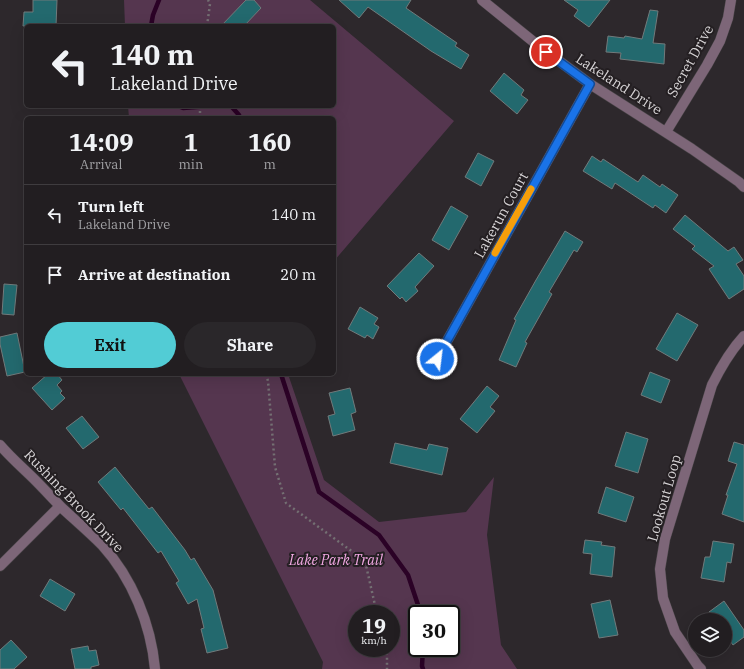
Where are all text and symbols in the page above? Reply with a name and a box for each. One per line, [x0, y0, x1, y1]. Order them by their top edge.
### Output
street label: Secret Drive [663, 22, 717, 100]
pin [529, 35, 563, 69]
text: 140 m [110, 36, 194, 73]
icon: left [44, 40, 96, 92]
icon: arrive [535, 41, 557, 63]
street label: Lakeland Drive [572, 49, 666, 119]
text: Lakeland Drive [110, 72, 238, 95]
text: 14:09 [69, 126, 134, 158]
text: 1 [184, 126, 198, 158]
text: 160 [248, 126, 291, 158]
text: Arrival [80, 156, 122, 173]
text: min [178, 156, 203, 173]
text: m [263, 156, 276, 173]
street label: Lakerun Court [470, 169, 532, 261]
text: Turn left [78, 197, 144, 216]
icon: left [44, 204, 66, 226]
text: 140 m [271, 205, 316, 224]
text: Lakeland Drive [78, 216, 170, 233]
icon: arrive [44, 264, 66, 286]
text: Arrive at destination [78, 265, 230, 284]
text: 20 m [280, 265, 316, 284]
button: Exit [44, 322, 176, 368]
button: Share [184, 322, 316, 368]
position arrow [416, 338, 458, 380]
street label: Rushing Brook Drive [20, 446, 128, 556]
street label: Lookout Loop [643, 452, 685, 544]
park label: Lake Park Trail [288, 551, 384, 569]
speed limit sign: 30 [408, 605, 460, 657]
text: 19 [362, 612, 386, 639]
map controls [688, 613, 732, 657]
button: layers [688, 613, 732, 657]
text: km/h [361, 634, 387, 647]

